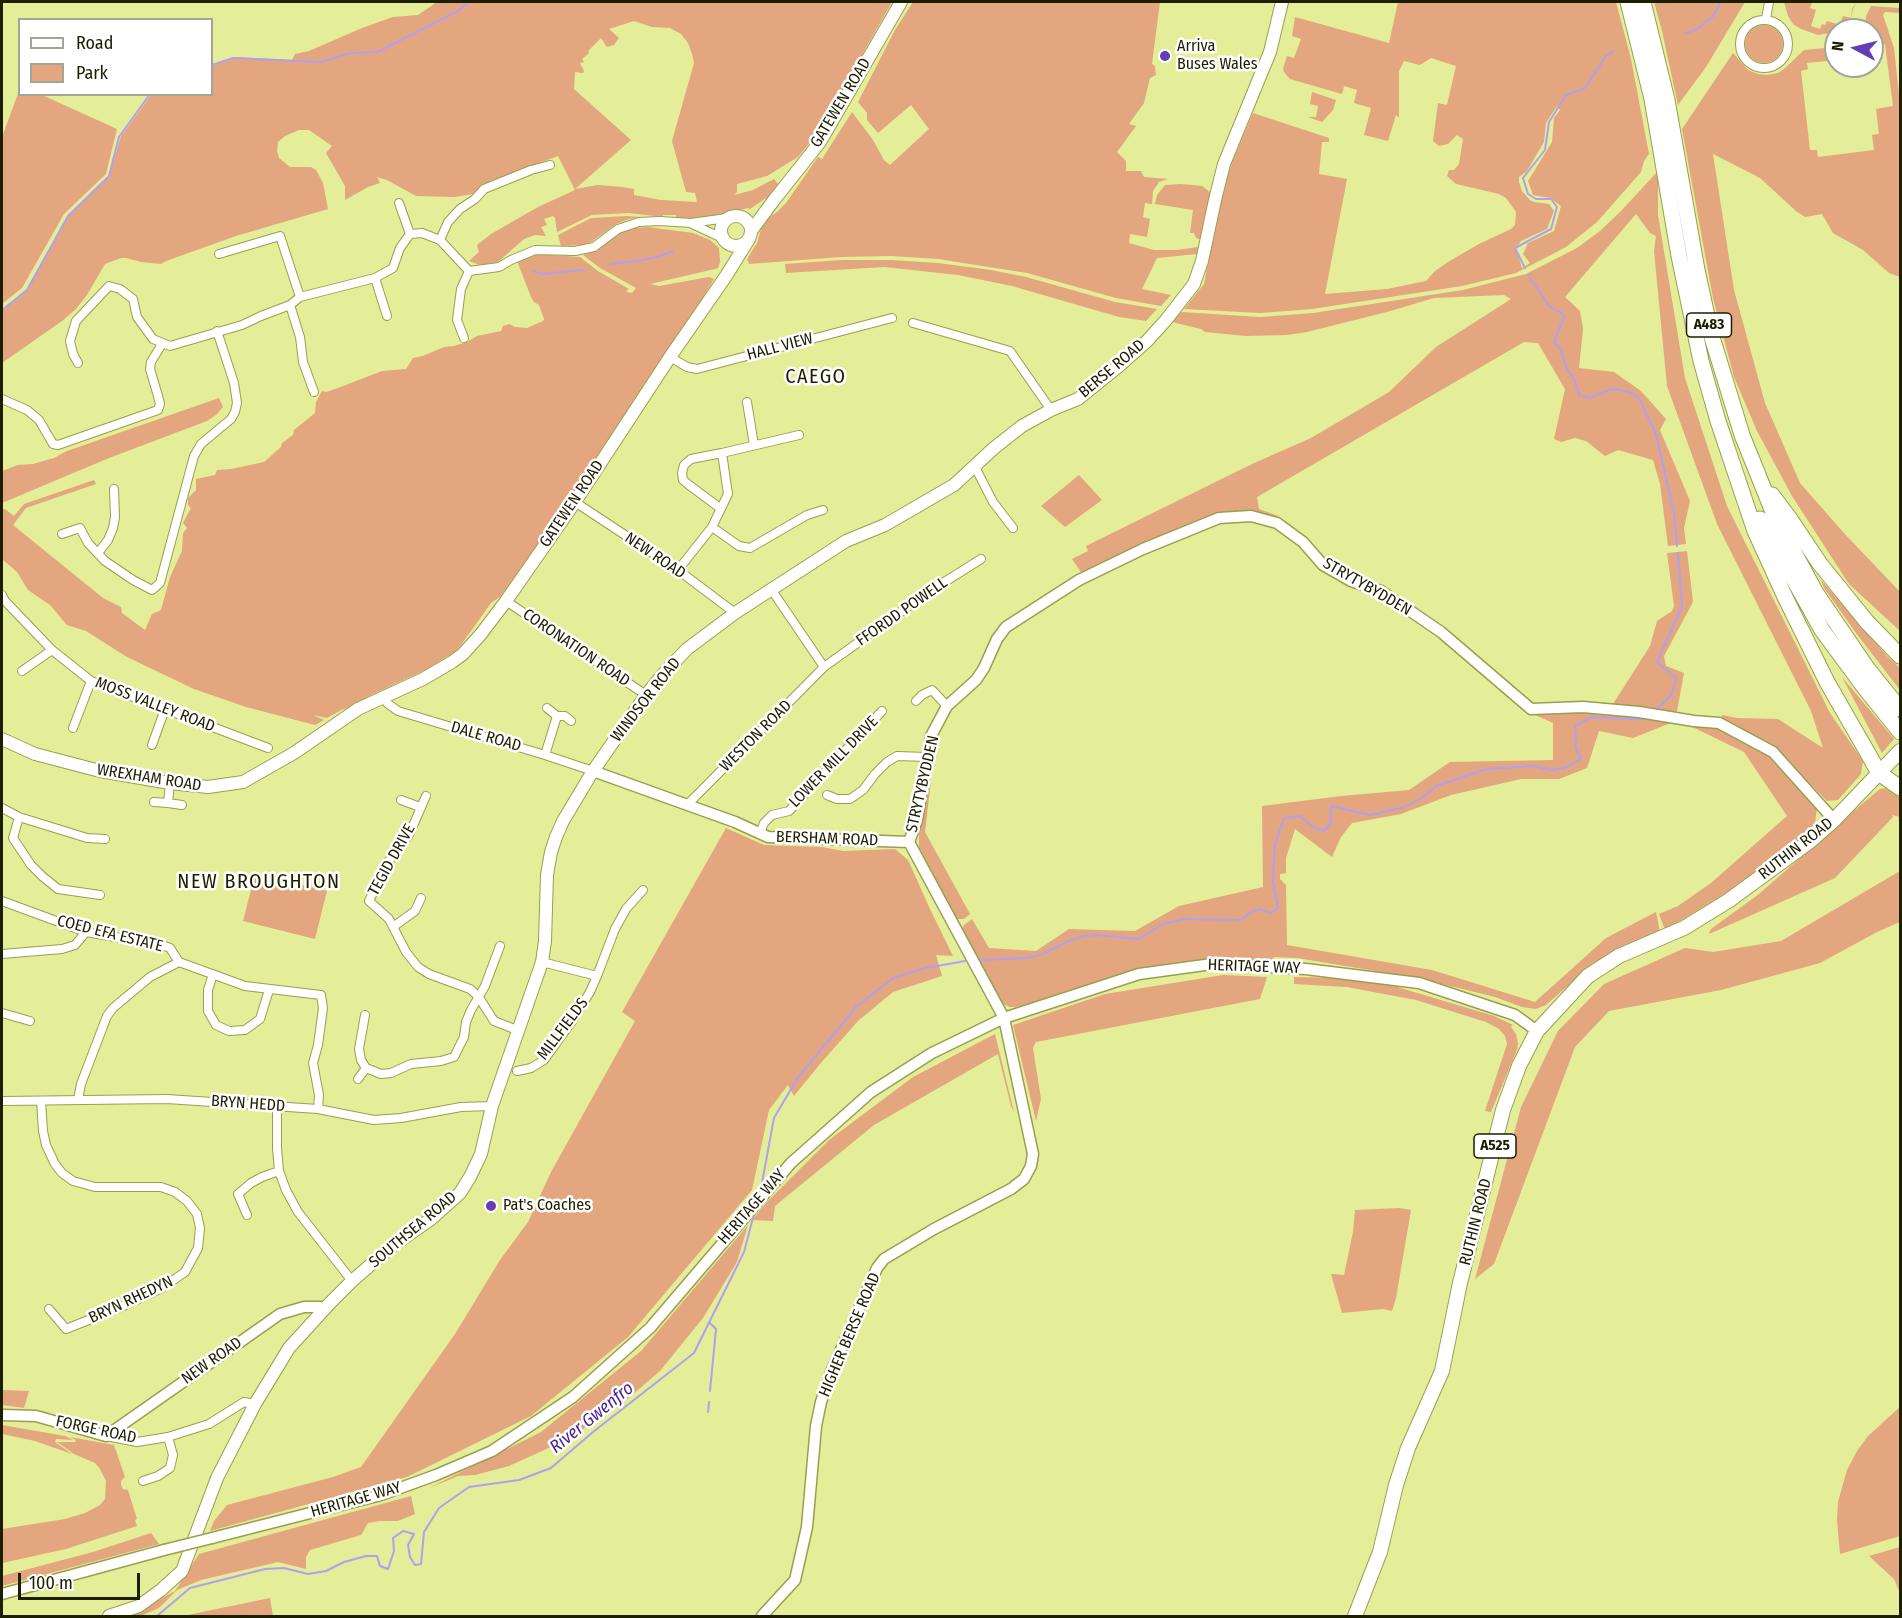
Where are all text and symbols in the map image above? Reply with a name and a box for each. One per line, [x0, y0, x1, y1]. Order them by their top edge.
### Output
legend [18, 18, 213, 96]
north arrow [1824, 18, 1884, 78]
text: Road [76, 32, 113, 54]
place label: Arriva Buses Wales [1177, 37, 1258, 75]
text: N [1828, 40, 1848, 52]
marker: Arriva Buses Wales [1158, 49, 1172, 63]
street label: GATEWEN ROAD [807, 55, 875, 151]
text: Park [76, 62, 108, 84]
road number: A483 [1686, 313, 1732, 337]
street label: HALL VIEW [745, 329, 815, 365]
street label: BERSE ROAD [1075, 336, 1149, 402]
district label: CAEGO [785, 365, 847, 389]
street label: GATEWEN ROAD [536, 457, 608, 551]
street label: NEW ROAD [621, 529, 689, 583]
street label: STRYTYBYDDEN [1319, 554, 1415, 620]
street label: FFORDD POWELL [853, 573, 951, 651]
street label: CORONATION ROAD [519, 605, 633, 691]
street label: WINDSOR ROAD [607, 654, 685, 746]
street label: MOSS VALLEY ROAD [92, 673, 218, 737]
street label: WESTON ROAD [716, 696, 796, 776]
street label: LOWER MILL DRIVE [786, 712, 882, 812]
street label: DALE ROAD [449, 718, 523, 756]
street label: STRYTYBYDDEN [903, 734, 943, 834]
street label: WREXHAM ROAD [95, 760, 203, 796]
street label: RUTHIN ROAD [1755, 814, 1837, 884]
street label: TEGID DRIVE [364, 821, 420, 899]
street label: BERSHAM ROAD [776, 828, 878, 850]
district label: NEW BROUGHTON [177, 870, 341, 894]
street label: COED EFA ESTATE [55, 912, 165, 956]
street label: HERITAGE WAY [1207, 956, 1301, 978]
street label: MILLFIELDS [533, 994, 593, 1064]
street label: BRYN HEDD [210, 1092, 286, 1116]
road number: A525 [1474, 1134, 1516, 1158]
street label: HERITAGE WAY [714, 1166, 790, 1248]
street label: RUTHIN ROAD [1456, 1177, 1496, 1267]
street label: SOUTHSEA ROAD [365, 1188, 461, 1272]
place label: Pat's Coaches [503, 1196, 591, 1216]
marker: Pat's Coaches [484, 1199, 498, 1213]
street label: HIGHER BERSE ROAD [815, 1270, 885, 1400]
street label: BRYN RHEDYN [86, 1272, 176, 1328]
street label: NEW ROAD [178, 1333, 246, 1389]
water label: River Gwenfro [546, 1378, 638, 1458]
street label: FORGE ROAD [54, 1412, 138, 1448]
street label: HERITAGE WAY [309, 1478, 403, 1522]
scale bar [21, 1561, 142, 1599]
text: 100 m [29, 1572, 73, 1594]

